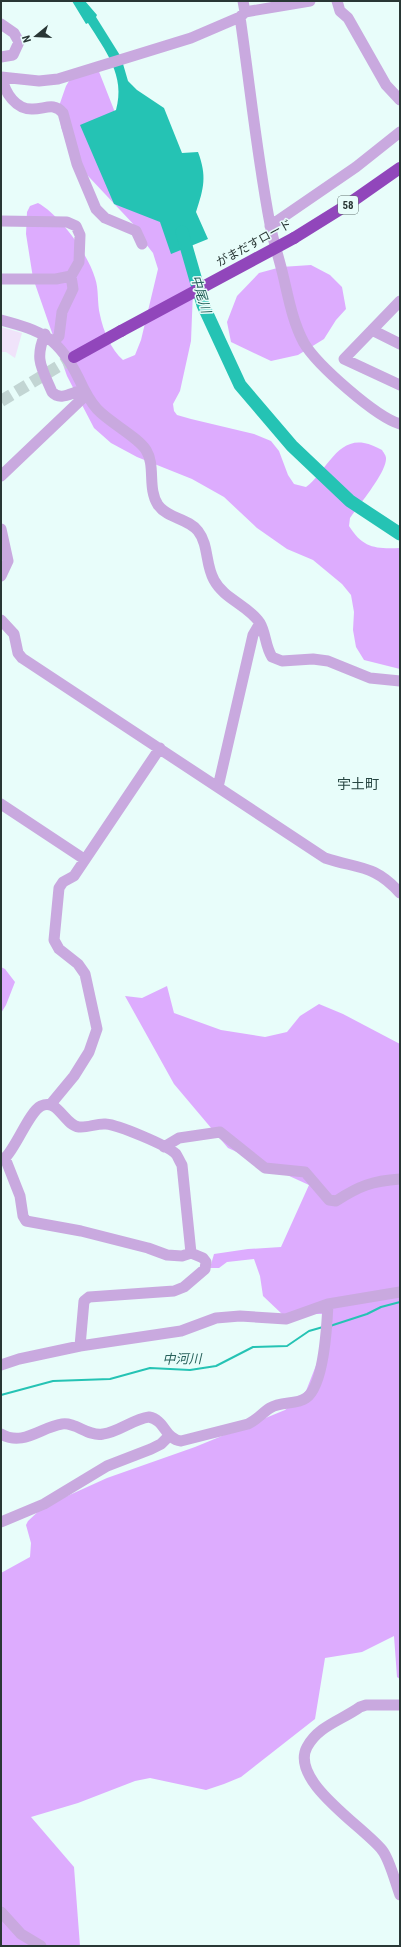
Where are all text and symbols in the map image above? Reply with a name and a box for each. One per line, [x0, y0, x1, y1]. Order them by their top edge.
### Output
north arrow [16, 16, 56, 56]
text: N [20, 33, 34, 44]
road number: 58 [338, 196, 358, 214]
street label: がまだすロード [214, 217, 294, 269]
water label: 中尾川 [188, 273, 214, 317]
district label: 宇土町 [337, 776, 379, 792]
water label: 中河川 [162, 1351, 204, 1367]

